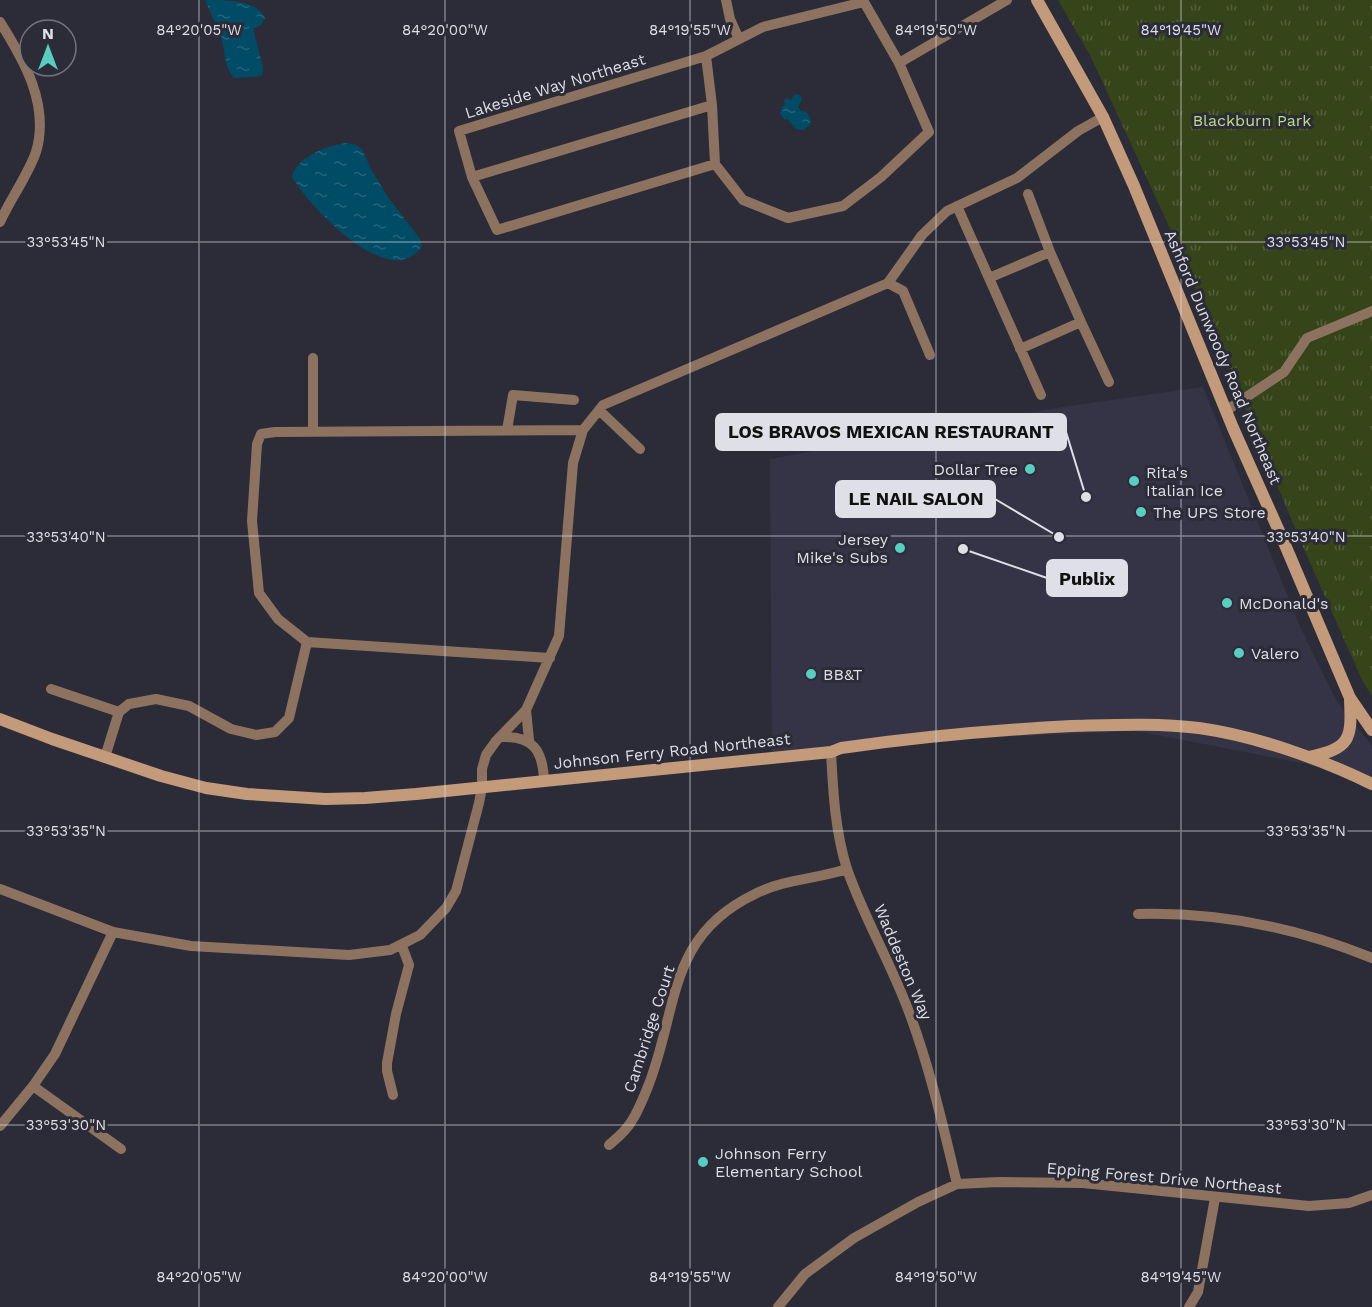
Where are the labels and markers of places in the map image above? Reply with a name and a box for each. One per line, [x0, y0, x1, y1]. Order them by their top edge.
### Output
callout: LOS BRAVOS MEXICAN RESTAURANT [716, 414, 1066, 450]
place label: Dollar Tree [934, 460, 1018, 479]
marker: Dollar Tree [1023, 462, 1037, 476]
place label: Rita's Italian Ice [1146, 463, 1223, 500]
marker: Rita's Italian Ice [1127, 474, 1141, 488]
callout: LE NAIL SALON [836, 481, 995, 517]
place label: The UPS Store [1153, 503, 1266, 522]
marker: The UPS Store [1134, 505, 1148, 519]
place label: Jersey Mike's Subs [796, 530, 889, 567]
marker: Jersey Mike's Subs [893, 541, 907, 555]
callout: Publix [1047, 560, 1127, 596]
place label: McDonald's [1239, 594, 1329, 613]
marker: McDonald's [1220, 596, 1234, 610]
place label: Valero [1251, 644, 1299, 663]
marker: Valero [1232, 646, 1246, 660]
place label: BB&T [823, 665, 863, 684]
marker: BB&T [804, 667, 818, 681]
place label: Johnson Ferry Elementary School [715, 1144, 863, 1181]
marker: Johnson Ferry Elementary School [696, 1155, 710, 1169]

